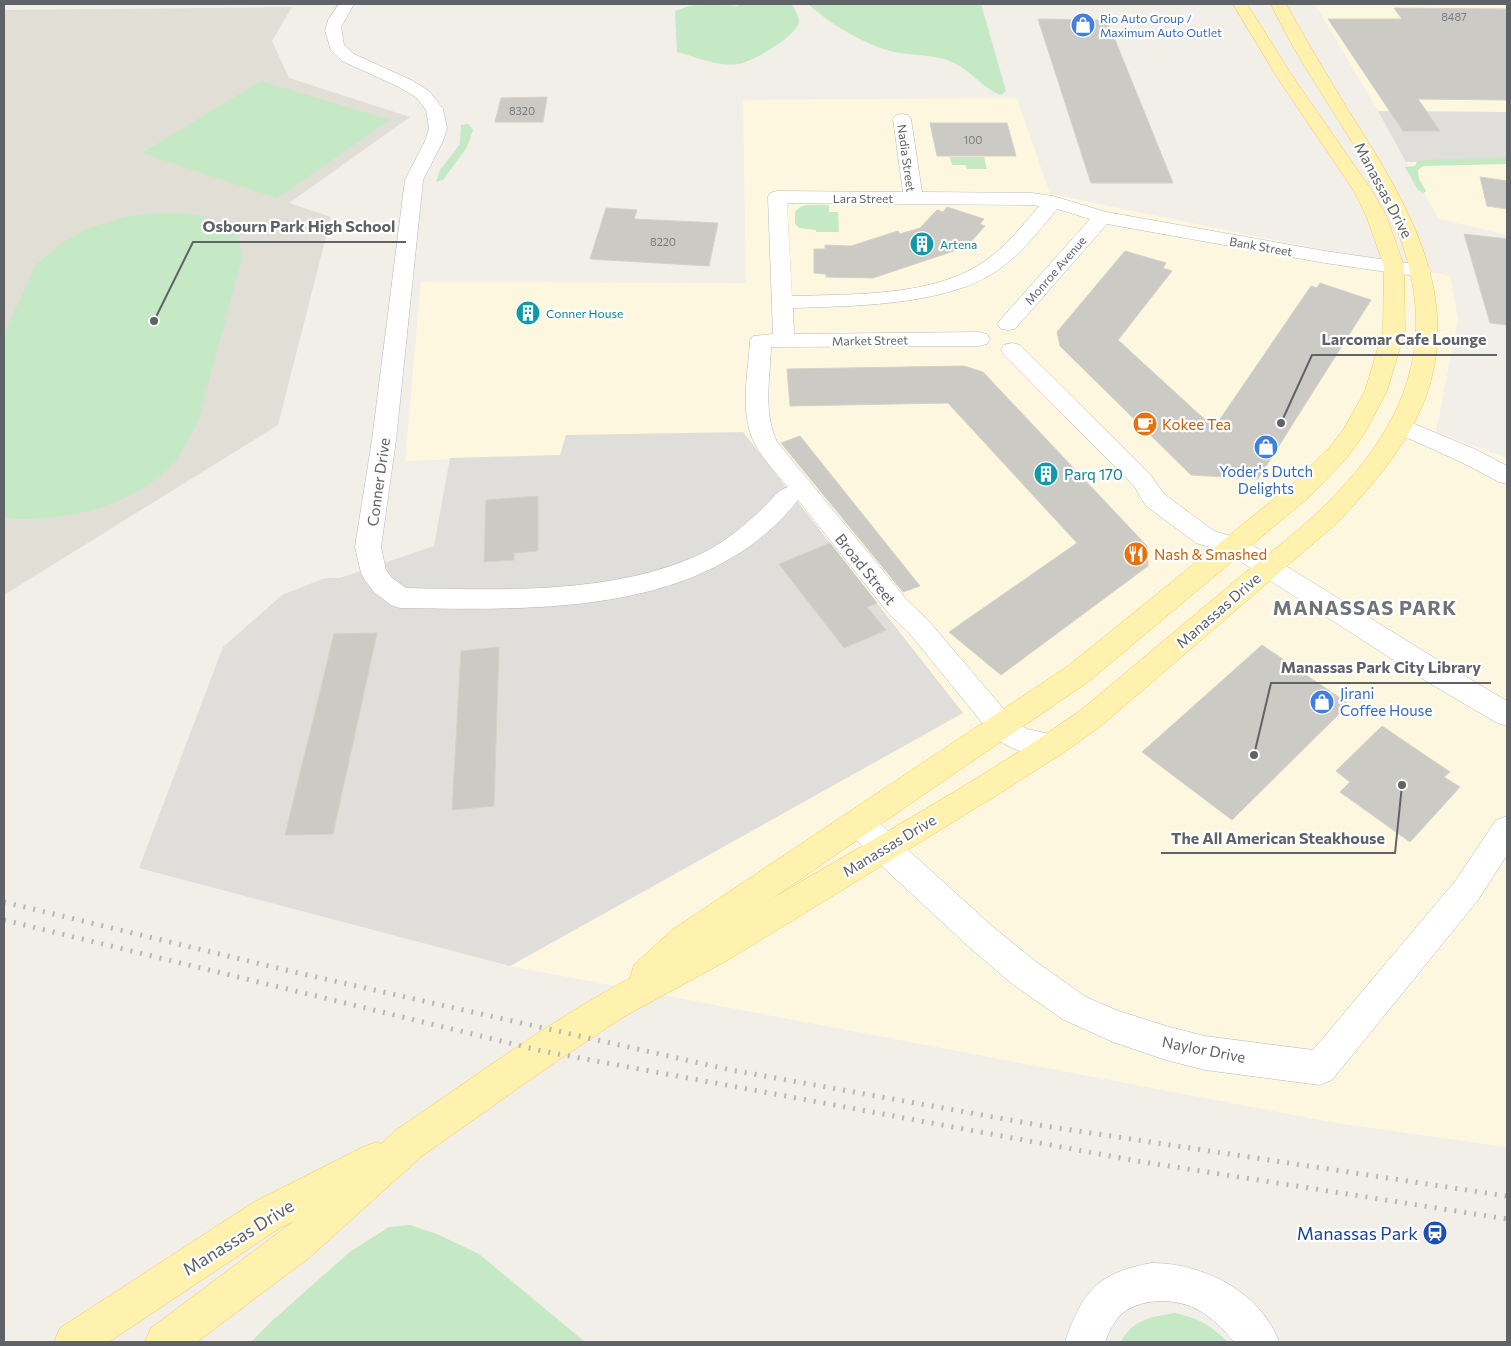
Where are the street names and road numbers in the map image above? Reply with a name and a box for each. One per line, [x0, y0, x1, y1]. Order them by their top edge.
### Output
street label: Nadia Street [895, 123, 919, 193]
street label: Manassas Drive [1351, 139, 1417, 241]
street label: Lara Street [833, 191, 893, 205]
street label: Monroe Avenue [1022, 233, 1088, 307]
street label: Bank Street [1228, 234, 1294, 258]
street label: Market Street [832, 332, 908, 348]
street label: Conner Drive [363, 436, 393, 528]
street label: Broad Street [832, 530, 900, 608]
street label: Manassas Drive [1172, 568, 1264, 652]
street label: Manassas Drive [839, 810, 939, 880]
street label: Naylor Drive [1161, 1032, 1247, 1066]
street label: Manassas Drive [178, 1194, 298, 1280]

